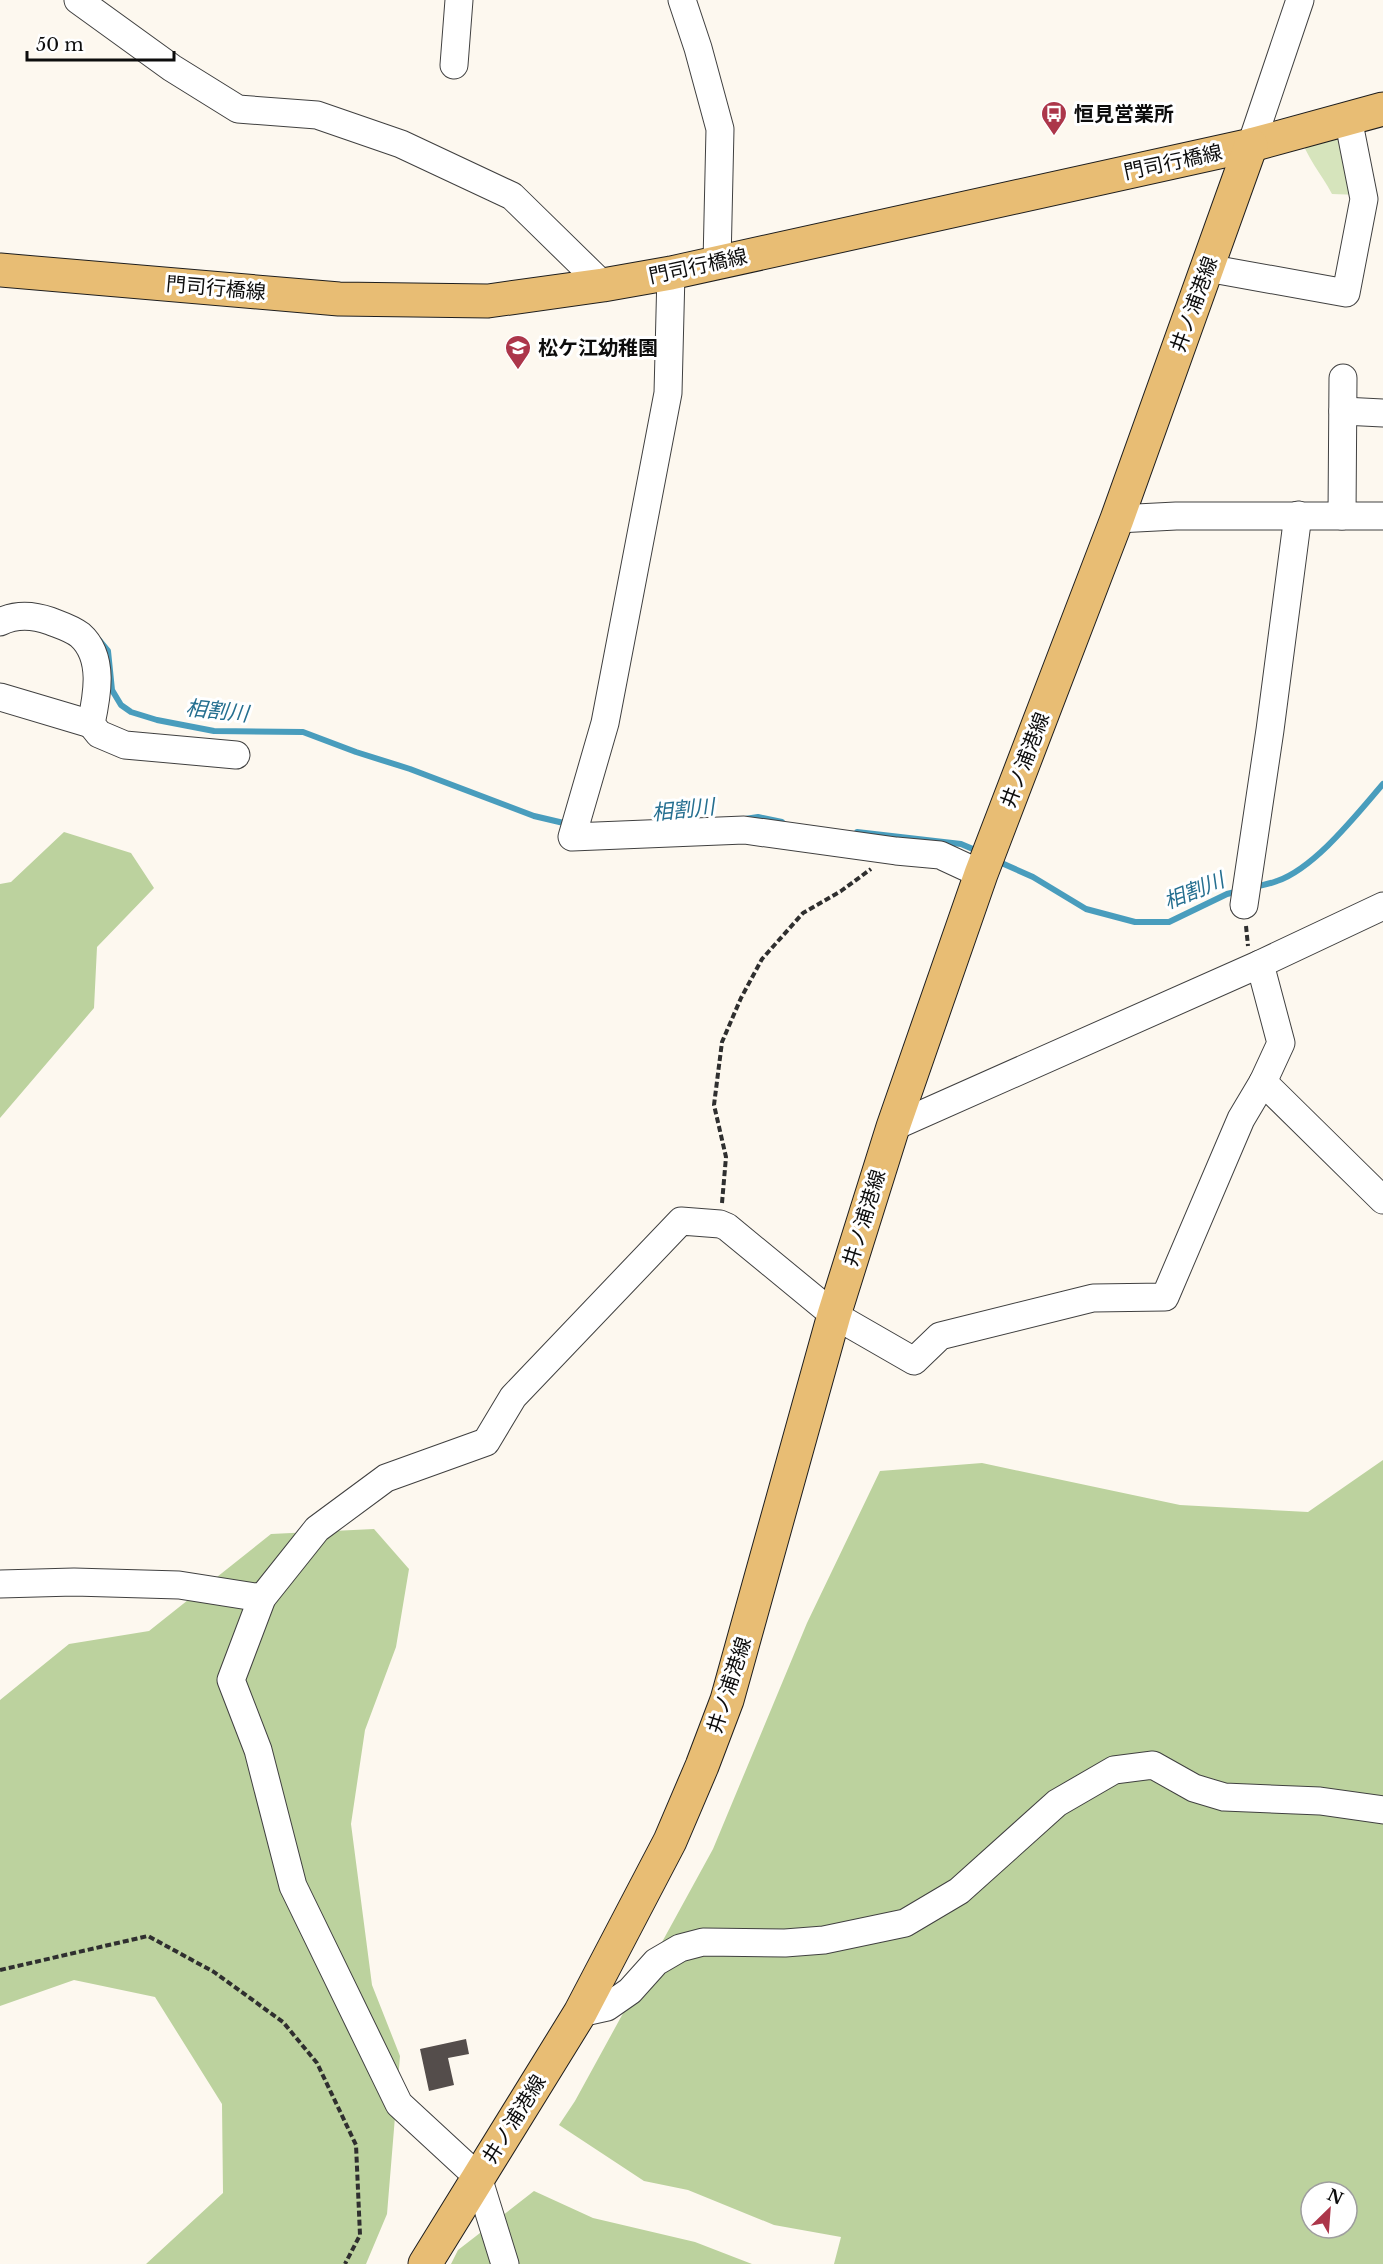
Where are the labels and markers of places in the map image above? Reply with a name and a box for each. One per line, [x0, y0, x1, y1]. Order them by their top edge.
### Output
bus stop icon: 恒見営業所 [1039, 99, 1069, 137]
place label: 恒見営業所 [1074, 102, 1174, 126]
school or university icon: 松ケ江幼稚園 [503, 333, 533, 371]
place label: 松ケ江幼稚園 [538, 336, 658, 360]

